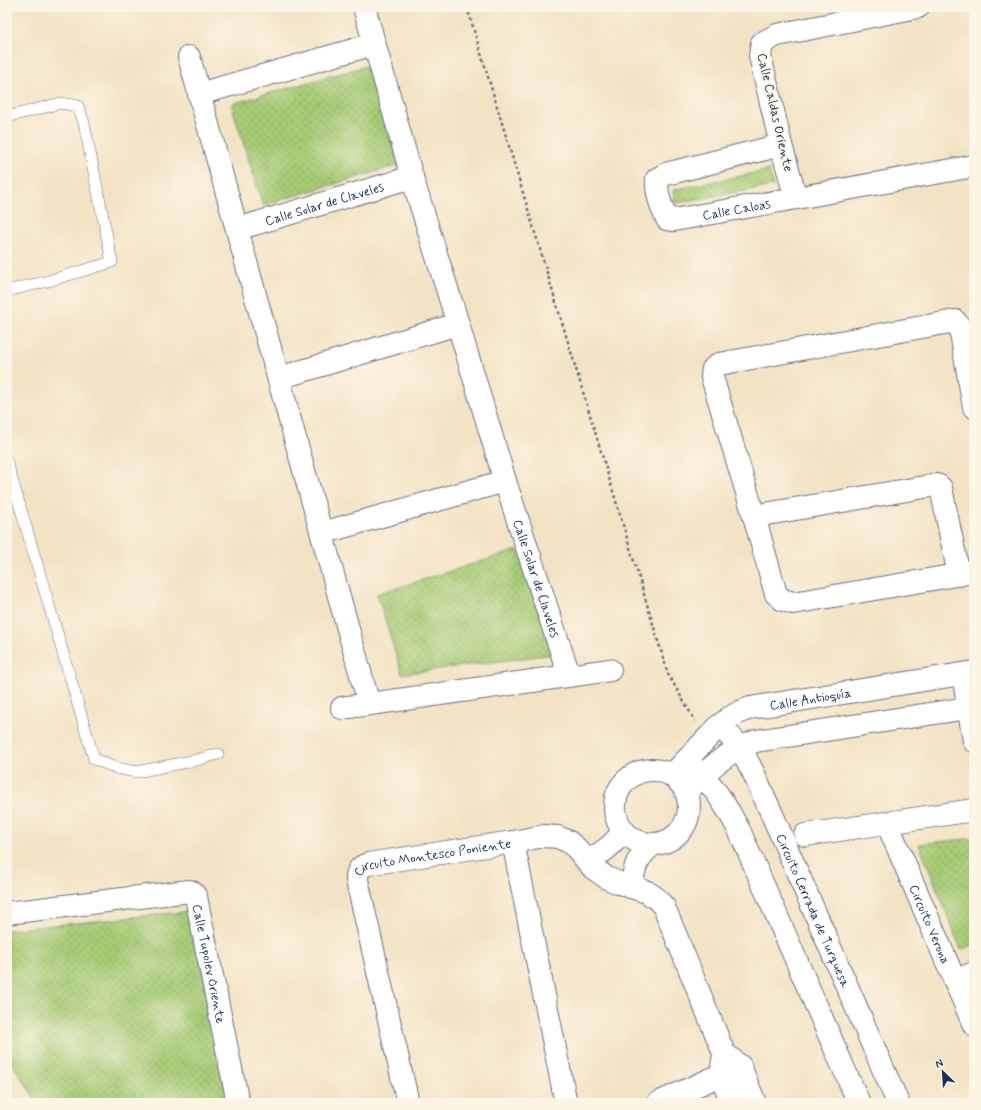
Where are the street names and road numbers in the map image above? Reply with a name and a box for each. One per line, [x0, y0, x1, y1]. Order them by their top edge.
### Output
street label: Calle Caldas Oriente [753, 51, 796, 173]
street label: Calle Solar de Claveles [263, 179, 386, 230]
street label: Calle Caloas [701, 196, 772, 225]
street label: Calle Solar de Claveles [508, 518, 563, 640]
street label: Calle Antioquía [769, 685, 853, 715]
street label: Circuito Cerrada de Turquesa [772, 831, 854, 990]
street label: Circuito Montesco Poniente [350, 835, 512, 879]
street label: Circuito Verona [905, 882, 954, 967]
street label: Calle Tupolev Oriente [188, 903, 229, 1025]

